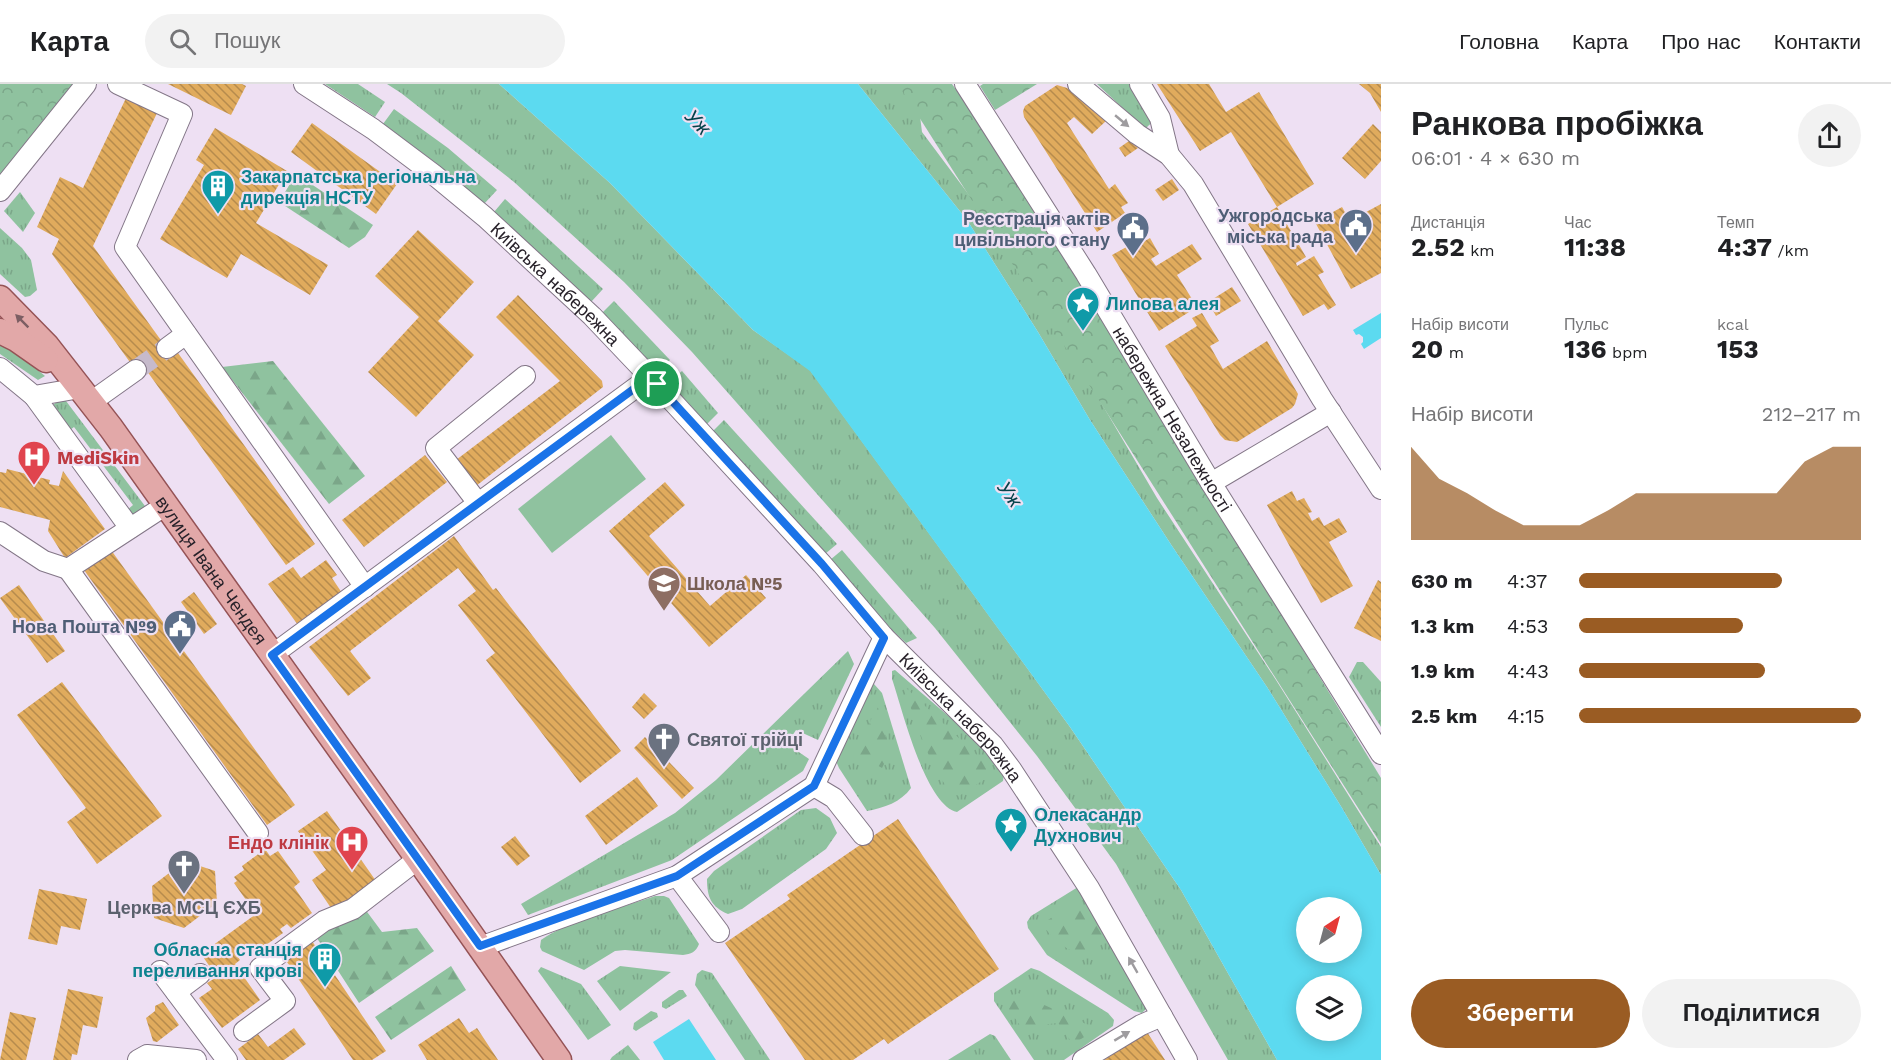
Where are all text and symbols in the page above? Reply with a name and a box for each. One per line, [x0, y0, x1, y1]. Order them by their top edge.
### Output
search box [145, 14, 565, 68]
text: Карта [30, 25, 109, 58]
icon: search [166, 25, 199, 58]
text: Пошук [214, 28, 280, 53]
text: Головна [1459, 29, 1539, 54]
text: Карта [1572, 29, 1628, 54]
text: Про нас [1661, 29, 1741, 54]
text: Контакти [1774, 29, 1861, 54]
water label: Уж [680, 103, 717, 141]
text: Ранкова пробіжка [1411, 104, 1703, 143]
button: share [1798, 104, 1861, 167]
one-way arrow [1114, 115, 1130, 128]
text: 06:01 · 4 × 630 m [1411, 146, 1580, 170]
place label: Закарпатська регіональна дирекція НСТУ [241, 166, 477, 208]
building icon: Закарпатська регіональна дирекція НСТУ [200, 168, 236, 215]
place label: Ужгородська міська рада [1218, 205, 1334, 247]
public building icon: Ужгородська міська рада [1338, 207, 1374, 254]
place label: Реєстрація актів цивільного стану [954, 208, 1110, 250]
public building icon: Реєстрація актів цивільного стану [1115, 210, 1151, 257]
text: Дистанція [1411, 213, 1485, 232]
text: Час [1564, 213, 1592, 232]
text: Темп [1717, 213, 1754, 232]
street label: Київська набережна [487, 218, 625, 350]
text: 2.52 [1411, 232, 1465, 262]
text: 11:38 [1564, 232, 1626, 262]
text: 4:37 [1717, 232, 1772, 262]
text: km [1465, 241, 1494, 260]
text: /km [1772, 241, 1809, 260]
place icon: Липова алея [1065, 285, 1101, 332]
place label: Липова алея [1106, 293, 1219, 314]
one-way arrow [16, 314, 30, 328]
text: Набір висоти [1411, 315, 1509, 334]
text: Пульс [1564, 315, 1609, 334]
text: kcal [1717, 315, 1749, 334]
street label: набережна Незалежності [1109, 322, 1237, 515]
text: 20 [1411, 334, 1443, 364]
text: 136 [1564, 334, 1607, 364]
text: 153 [1717, 334, 1759, 364]
text: m [1443, 343, 1464, 362]
text: bpm [1607, 343, 1647, 362]
pin [631, 358, 682, 409]
icon: arrive [640, 367, 673, 400]
text: Набір висоти [1411, 402, 1533, 426]
text: 212–217 m [1762, 402, 1861, 426]
hospital icon: MediSkin [16, 439, 52, 486]
place label: MediSkin [57, 447, 139, 468]
water label: Уж [992, 475, 1028, 513]
street label: вулиця Івана Чендея [152, 491, 272, 648]
school or university icon: Школа №5 [646, 565, 682, 612]
text: 630 m [1411, 569, 1473, 593]
text: 4:37 [1507, 569, 1547, 593]
place label: Школа №5 [687, 573, 782, 594]
public building icon: Нова Пошта №9 [162, 608, 198, 655]
text: 1.3 km [1411, 614, 1474, 638]
text: 4:53 [1507, 614, 1548, 638]
place label: Нова Пошта №9 [12, 616, 157, 637]
street label: Київська набережна [895, 648, 1027, 786]
text: 1.9 km [1411, 659, 1475, 683]
text: 4:43 [1507, 659, 1549, 683]
text: 2.5 km [1411, 704, 1477, 728]
text: 4:15 [1507, 704, 1545, 728]
church icon: Святої трійці [646, 721, 682, 768]
place label: Святої трійці [687, 729, 803, 750]
place label: Олекасандр Духнович [1034, 804, 1142, 846]
place icon: Олекасандр Духнович [993, 806, 1029, 853]
hospital icon: Ендо клінік [334, 824, 370, 871]
place label: Ендо клінік [228, 832, 330, 853]
church icon: Церква МСЦ ЄХБ [166, 848, 202, 895]
place label: Церква МСЦ ЄХБ [107, 897, 261, 918]
north arrow [1296, 897, 1362, 963]
map controls [1296, 897, 1362, 1041]
place label: Обласна станція переливання крові [132, 939, 302, 981]
building icon: Обласна станція переливання крові [307, 941, 343, 988]
one-way arrow [1128, 957, 1139, 973]
button: layers [1296, 975, 1362, 1041]
button: Зберегти [1411, 979, 1630, 1048]
button: Поділитися [1642, 979, 1861, 1048]
one-way arrow [1114, 1031, 1130, 1042]

